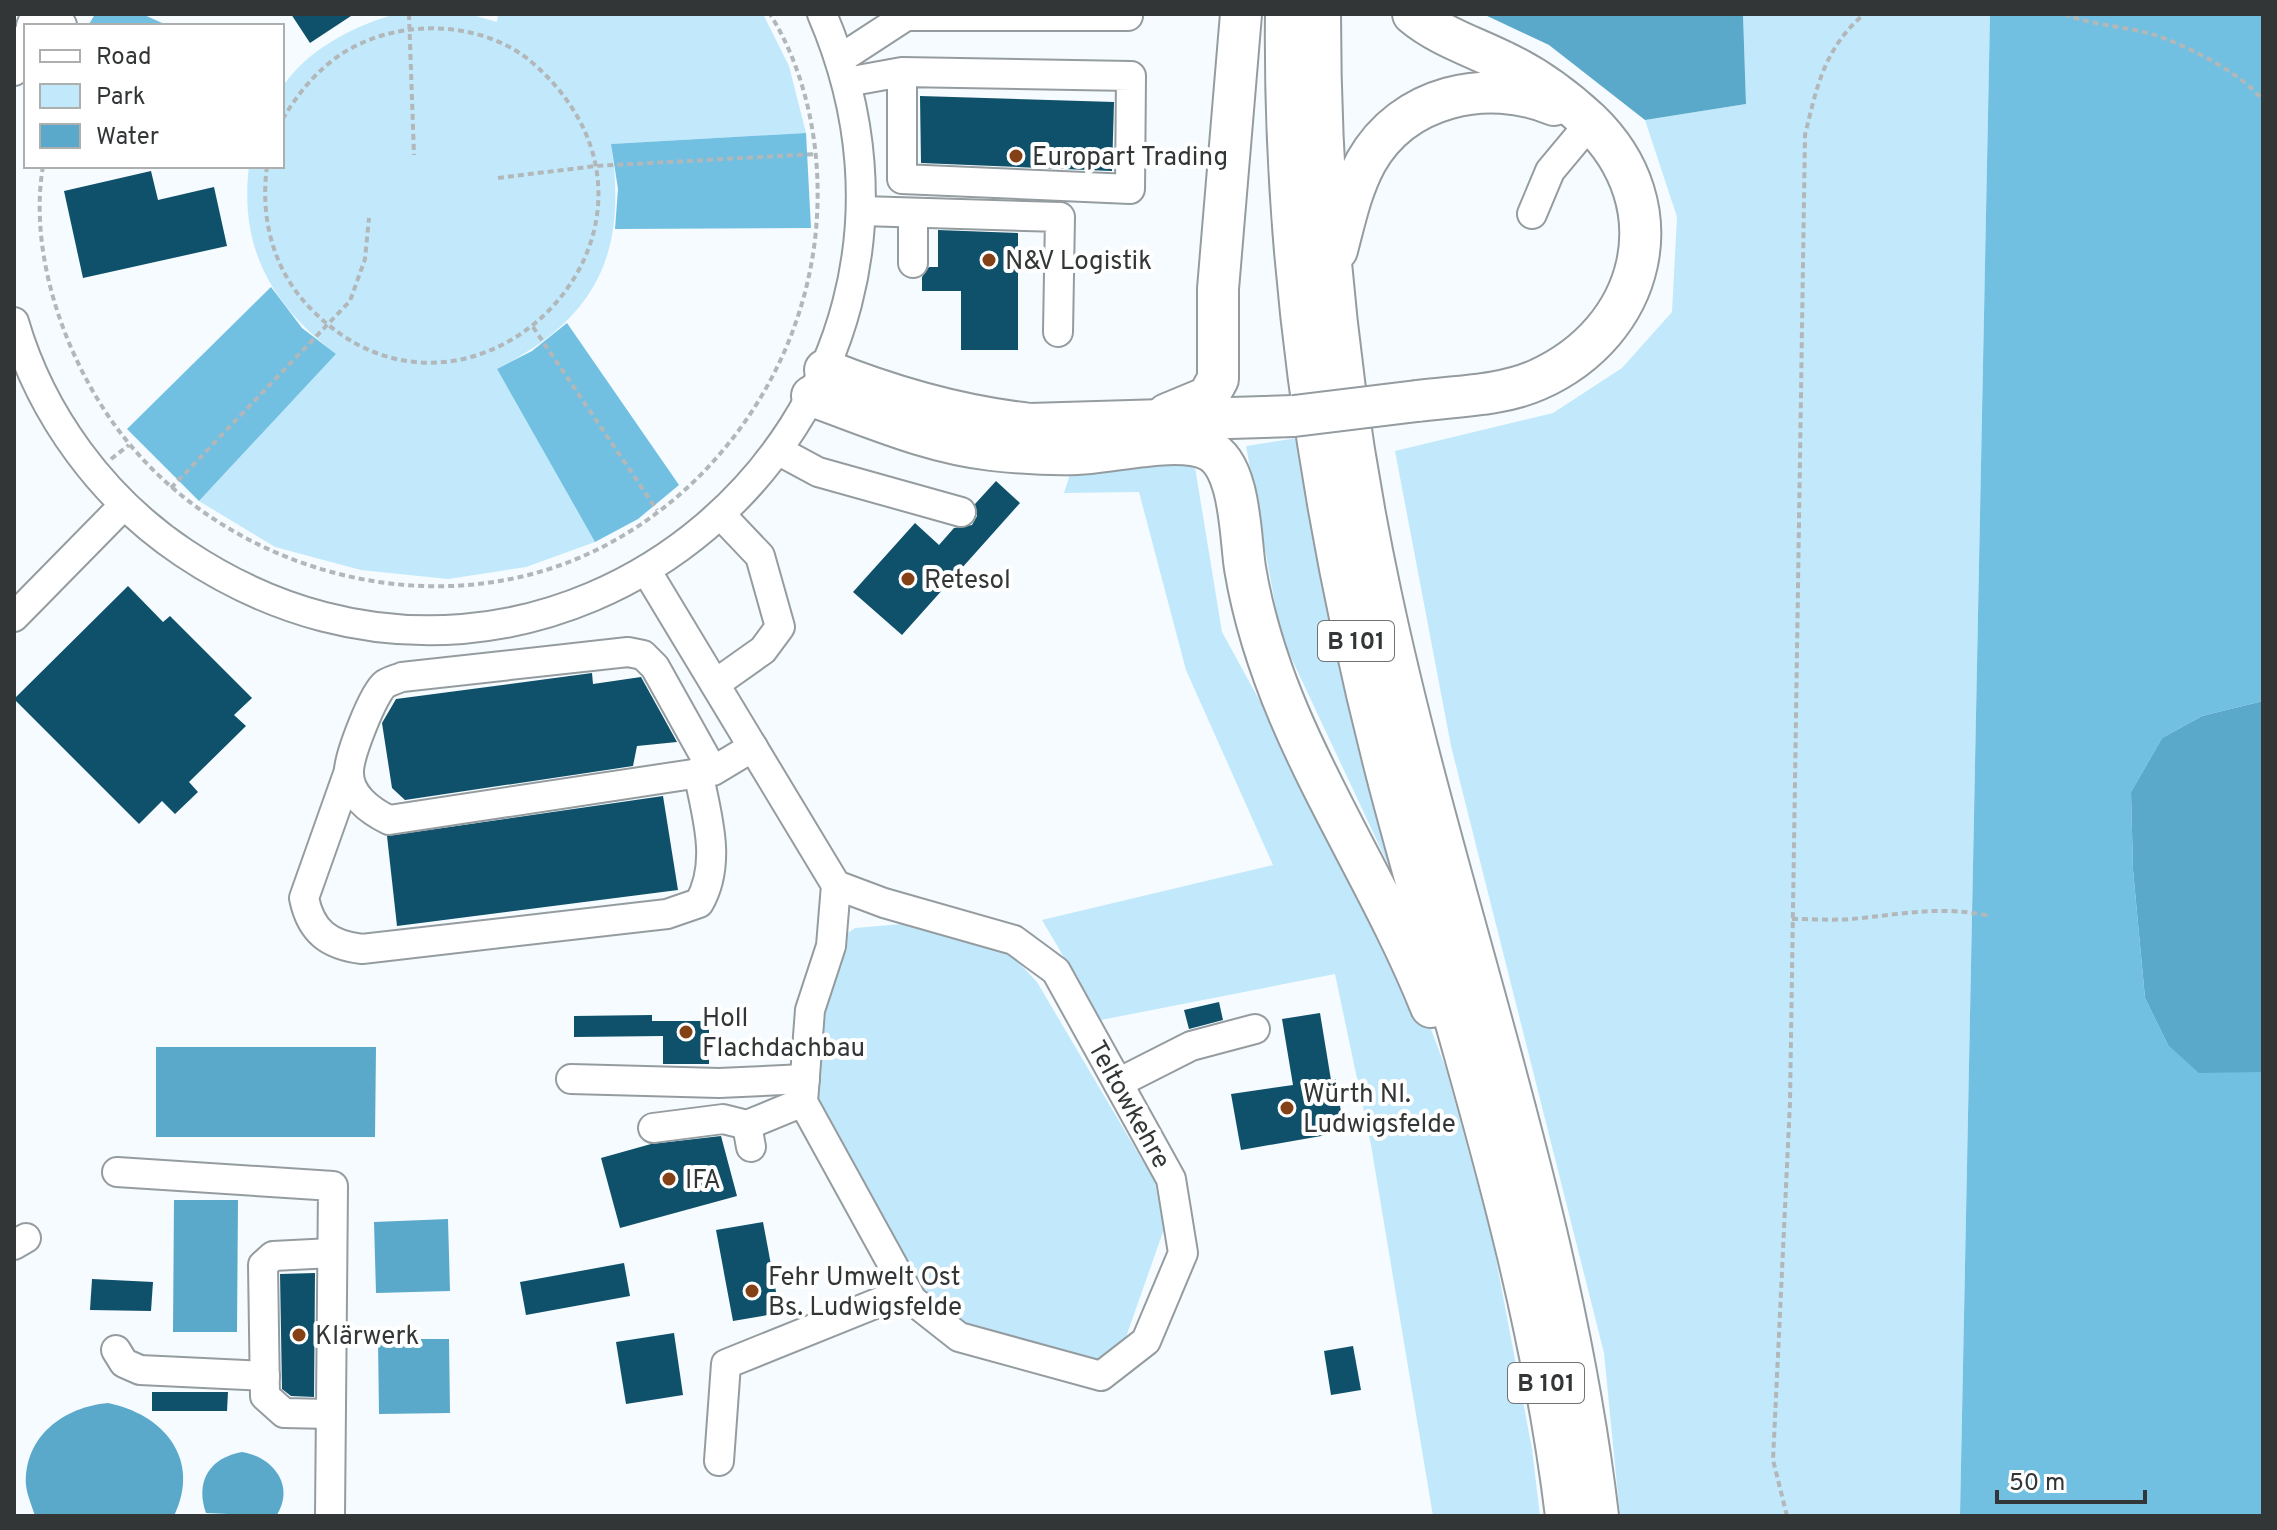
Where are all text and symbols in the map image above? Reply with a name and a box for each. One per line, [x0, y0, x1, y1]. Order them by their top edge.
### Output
legend [24, 24, 284, 168]
text: Road [96, 43, 152, 73]
text: Park [96, 83, 146, 113]
text: Water [96, 123, 159, 153]
place label: Europart Trading [1032, 142, 1228, 175]
marker: Europart Trading [1007, 147, 1025, 165]
place label: N&V Logistik [1005, 246, 1152, 279]
marker: N&V Logistik [980, 251, 998, 269]
place label: Retesol [924, 565, 1011, 598]
marker: Retesol [899, 570, 917, 588]
road number: B 101 [1318, 621, 1394, 661]
place label: Holl Flachdachbau [702, 1003, 865, 1066]
marker: Holl Flachdachbau [677, 1023, 695, 1041]
street label: Teltowkehre [1079, 1035, 1177, 1175]
place label: Würth Nl. Ludwigsfelde [1303, 1079, 1456, 1142]
marker: Würth Nl. Ludwigsfelde [1278, 1099, 1296, 1117]
place label: IFA [685, 1165, 721, 1198]
marker: IFA [660, 1170, 678, 1188]
place label: Fehr Umwelt Ost Bs. Ludwigsfelde [768, 1262, 962, 1325]
marker: Fehr Umwelt Ost Bs. Ludwigsfelde [743, 1282, 761, 1300]
place label: Klärwerk [315, 1321, 419, 1354]
marker: Klärwerk [290, 1326, 308, 1344]
road number: B 101 [1508, 1363, 1584, 1403]
scale bar [1997, 1454, 2145, 1504]
text: 50 m [2009, 1469, 2065, 1499]

